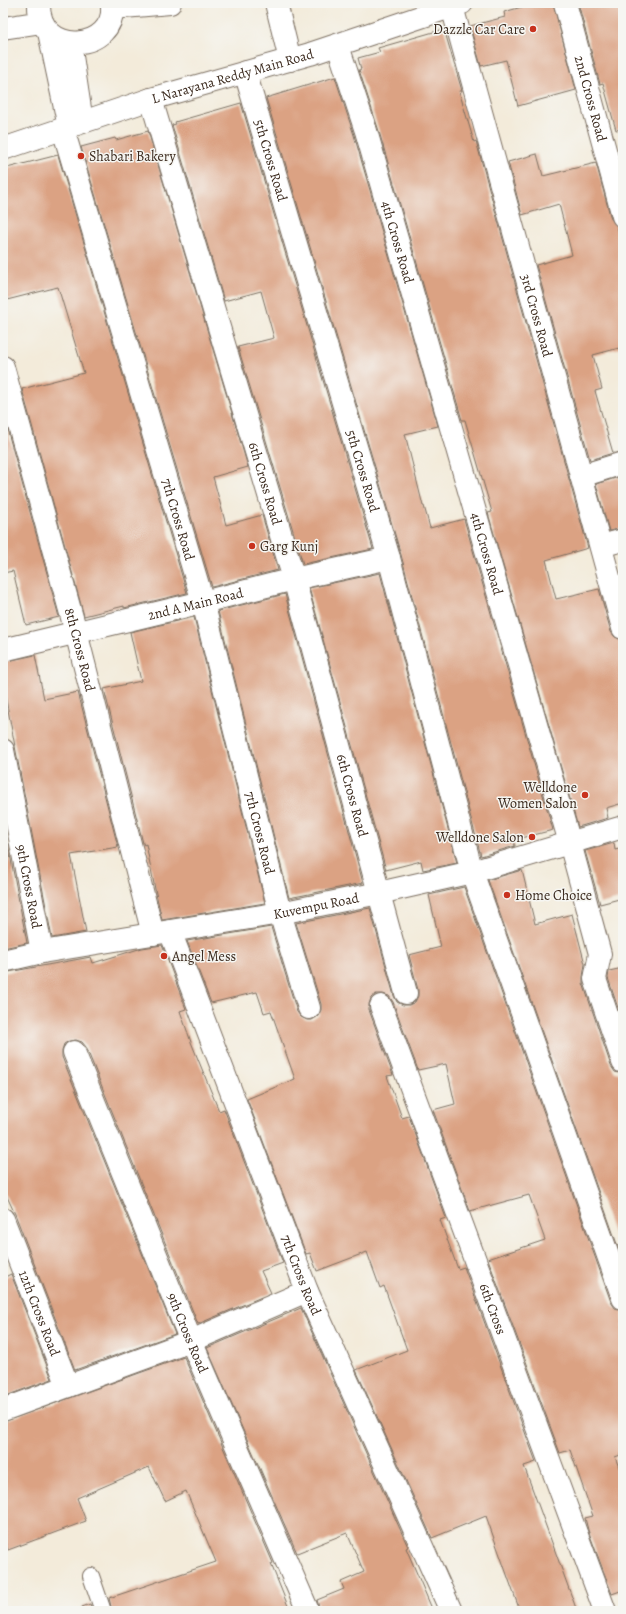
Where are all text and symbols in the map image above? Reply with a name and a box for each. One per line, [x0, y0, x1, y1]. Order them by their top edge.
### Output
place label: Dazzle Car Care [433, 20, 525, 39]
marker: Dazzle Car Care [528, 24, 538, 34]
street label: L Narayana Reddy Main Road [149, 44, 316, 108]
street label: 2nd Cross Road [570, 53, 611, 144]
street label: 5th Cross Road [249, 117, 292, 204]
place label: Shabari Bakery [89, 147, 176, 166]
marker: Shabari Bakery [76, 151, 86, 161]
street label: 4th Cross Road [376, 199, 418, 286]
street label: 3rd Cross Road [516, 272, 557, 360]
street label: 5th Cross Road [342, 428, 384, 515]
street label: 6th Cross Road [244, 440, 286, 527]
street label: 7th Cross Road [157, 476, 199, 563]
street label: 4th Cross Road [466, 510, 508, 598]
place label: Garg Kunj [260, 537, 318, 556]
marker: Garg Kunj [247, 541, 257, 551]
street label: 2nd A Main Road [146, 583, 246, 625]
street label: 8th Cross Road [60, 606, 100, 694]
street label: 6th Cross Road [332, 752, 372, 840]
place label: Welldone Women Salon [497, 778, 577, 813]
street label: 7th Cross Road [240, 789, 279, 877]
marker: Welldone Women Salon [580, 790, 590, 800]
place label: Welldone Salon [435, 828, 524, 847]
marker: Welldone Salon [527, 832, 537, 842]
street label: 9th Cross Road [11, 843, 46, 931]
place label: Home Choice [515, 886, 592, 905]
street label: Kuvempu Road [272, 888, 361, 924]
marker: Home Choice [502, 890, 512, 900]
place label: Angel Mess [171, 947, 236, 966]
marker: Angel Mess [159, 951, 169, 961]
street label: 7th Cross Road [276, 1232, 326, 1318]
street label: 12th Cross Road [14, 1268, 65, 1359]
street label: 6th Cross [475, 1281, 511, 1337]
street label: 9th Cross Road [162, 1290, 213, 1376]

